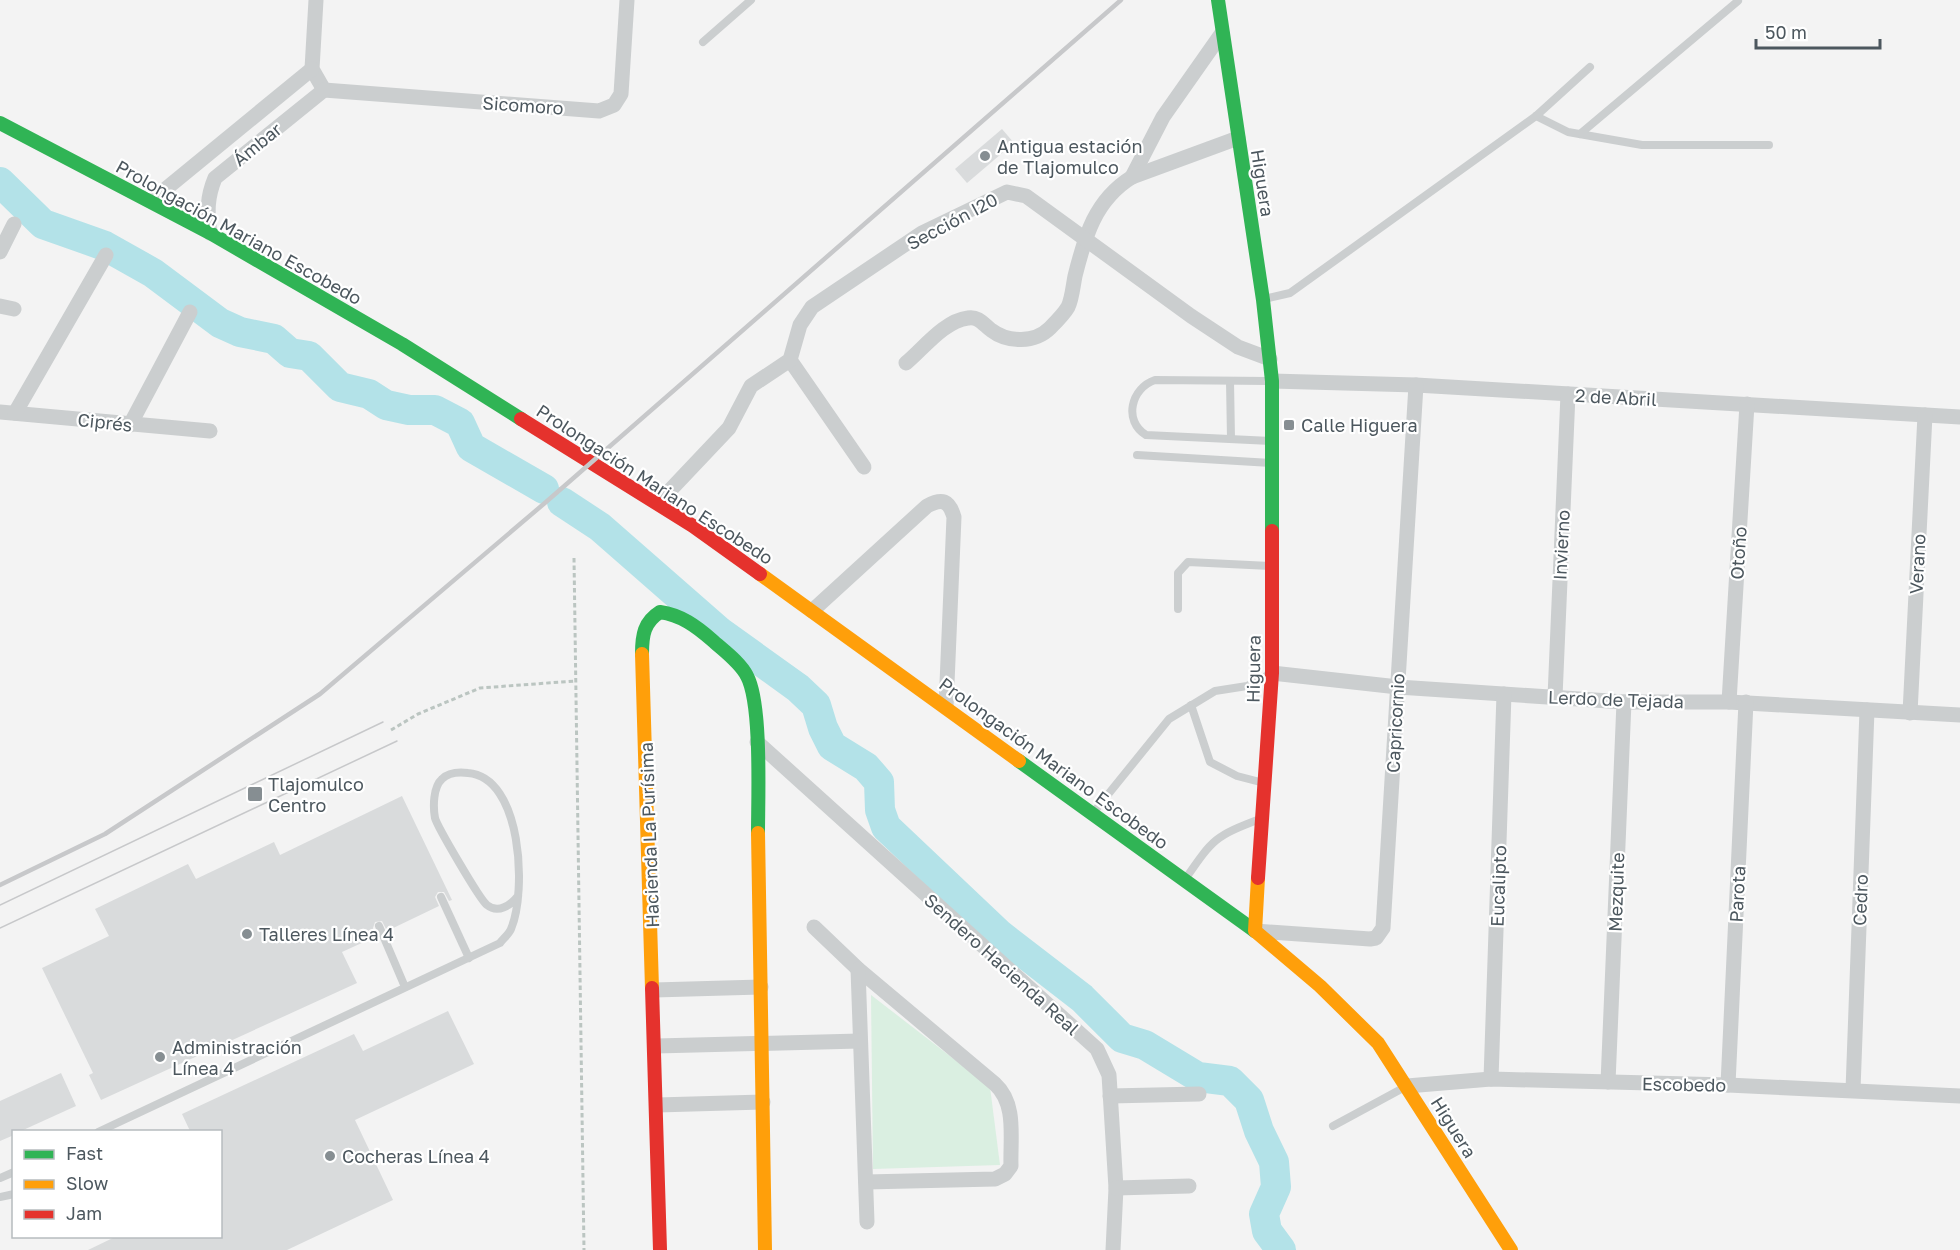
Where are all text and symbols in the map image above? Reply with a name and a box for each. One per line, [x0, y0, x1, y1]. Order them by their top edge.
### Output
scale bar [1756, 12, 1880, 50]
text: 50 m [1765, 21, 1807, 43]
street label: Sicomoro [482, 91, 564, 119]
street label: Ámbar [228, 118, 286, 170]
place label: Antigua estación de Tlajomulco [997, 135, 1142, 178]
street label: Higuera [1247, 148, 1279, 218]
marker: Antigua estación de Tlajomulco [978, 149, 992, 163]
street label: Prolongación Mariano Escobedo [112, 155, 366, 309]
street label: Sección I20 [903, 188, 1001, 254]
street label: 2 de Abril [1575, 384, 1658, 410]
street label: Prolongación Mariano Escobedo [533, 399, 777, 569]
street label: Ciprés [77, 408, 133, 436]
place label: Calle Higuera [1301, 414, 1418, 436]
marker: Calle Higuera [1282, 418, 1296, 432]
street label: Invierno [1548, 509, 1574, 581]
street label: Otoño [1725, 526, 1751, 580]
street label: Verano [1904, 533, 1930, 595]
street label: Higuera [1241, 635, 1265, 703]
street label: Prolongación Mariano Escobedo [935, 672, 1173, 854]
street label: Capricornio [1381, 673, 1409, 773]
street label: Lerdo de Tejada [1548, 686, 1684, 712]
street label: Hacienda La Purísima [635, 742, 663, 928]
place label: Tlajomulco Centro [268, 773, 364, 816]
marker: Tlajomulco Centro [246, 785, 264, 803]
street label: Eucalipto [1486, 845, 1510, 927]
street label: Mezquite [1604, 852, 1628, 932]
street label: Parota [1725, 865, 1749, 923]
street label: Cedro [1848, 874, 1872, 926]
street label: Sendero Hacienda Real [920, 889, 1084, 1040]
place label: Talleres Línea 4 [259, 923, 394, 945]
marker: Talleres Línea 4 [240, 927, 254, 941]
place label: Administración Línea 4 [172, 1036, 302, 1079]
marker: Administración Línea 4 [153, 1050, 167, 1064]
street label: Escobedo [1642, 1072, 1726, 1096]
street label: Higuera [1427, 1092, 1481, 1162]
legend [12, 1130, 222, 1238]
text: Fast [66, 1142, 103, 1164]
place label: Cocheras Línea 4 [342, 1145, 490, 1167]
marker: Cocheras Línea 4 [323, 1149, 337, 1163]
text: Slow [66, 1172, 109, 1194]
text: Jam [66, 1202, 102, 1224]

